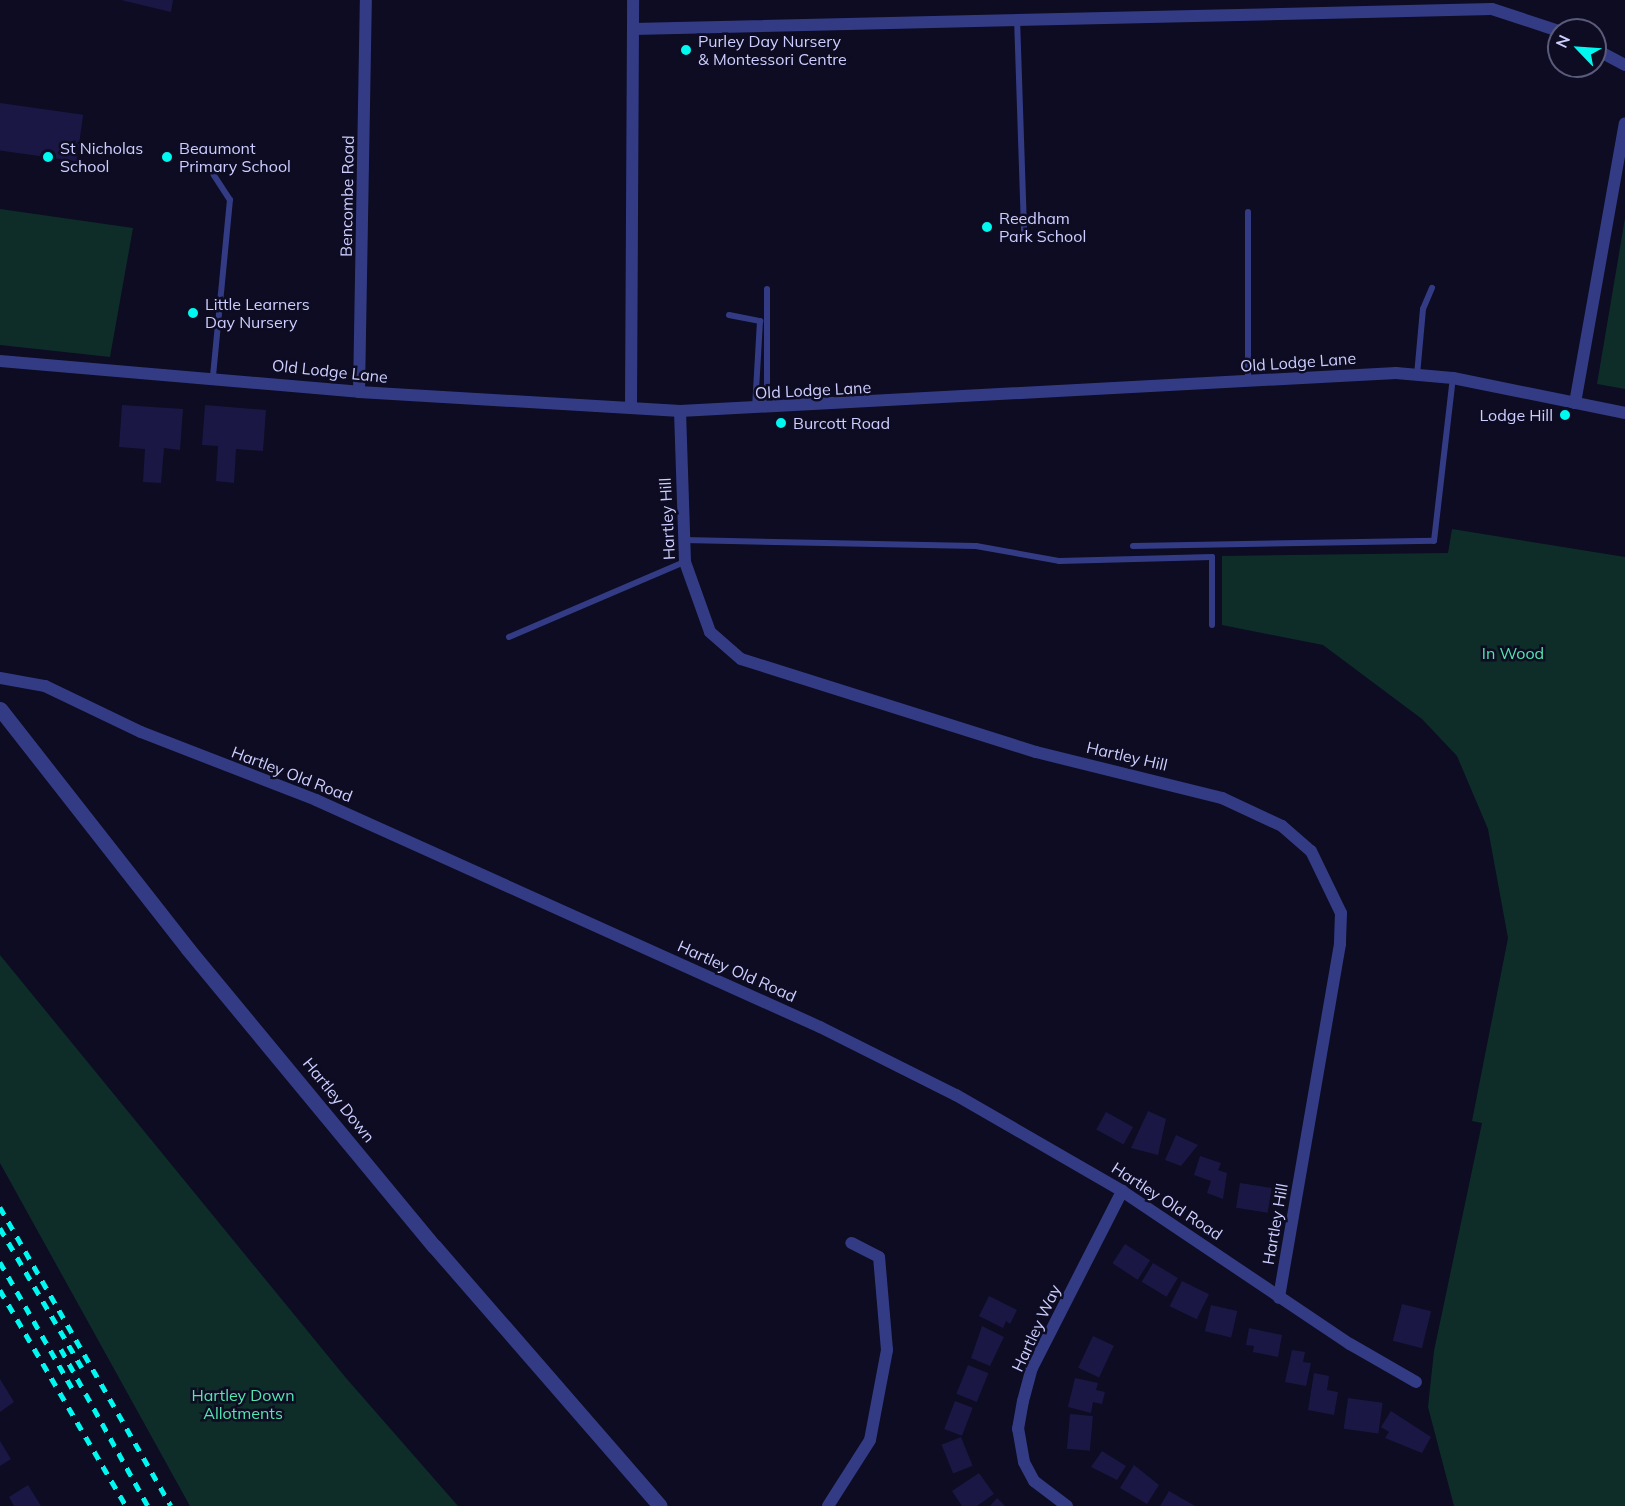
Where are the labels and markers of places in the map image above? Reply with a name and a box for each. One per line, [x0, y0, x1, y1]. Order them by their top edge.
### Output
place label: Purley Day Nursery & Montessori Centre [698, 31, 847, 69]
marker: Purley Day Nursery & Montessori Centre [679, 43, 693, 57]
place label: St Nicholas School [60, 138, 143, 176]
place label: Beaumont Primary School [179, 138, 291, 176]
marker: St Nicholas School [41, 150, 55, 164]
marker: Beaumont Primary School [160, 150, 174, 164]
place label: Reedham Park School [999, 208, 1086, 246]
marker: Reedham Park School [980, 220, 994, 234]
place label: Little Learners Day Nursery [205, 294, 310, 332]
marker: Little Learners Day Nursery [186, 306, 200, 320]
place label: Lodge Hill [1479, 405, 1553, 425]
marker: Lodge Hill [1558, 408, 1572, 422]
place label: Burcott Road [793, 413, 890, 433]
marker: Burcott Road [774, 416, 788, 430]

